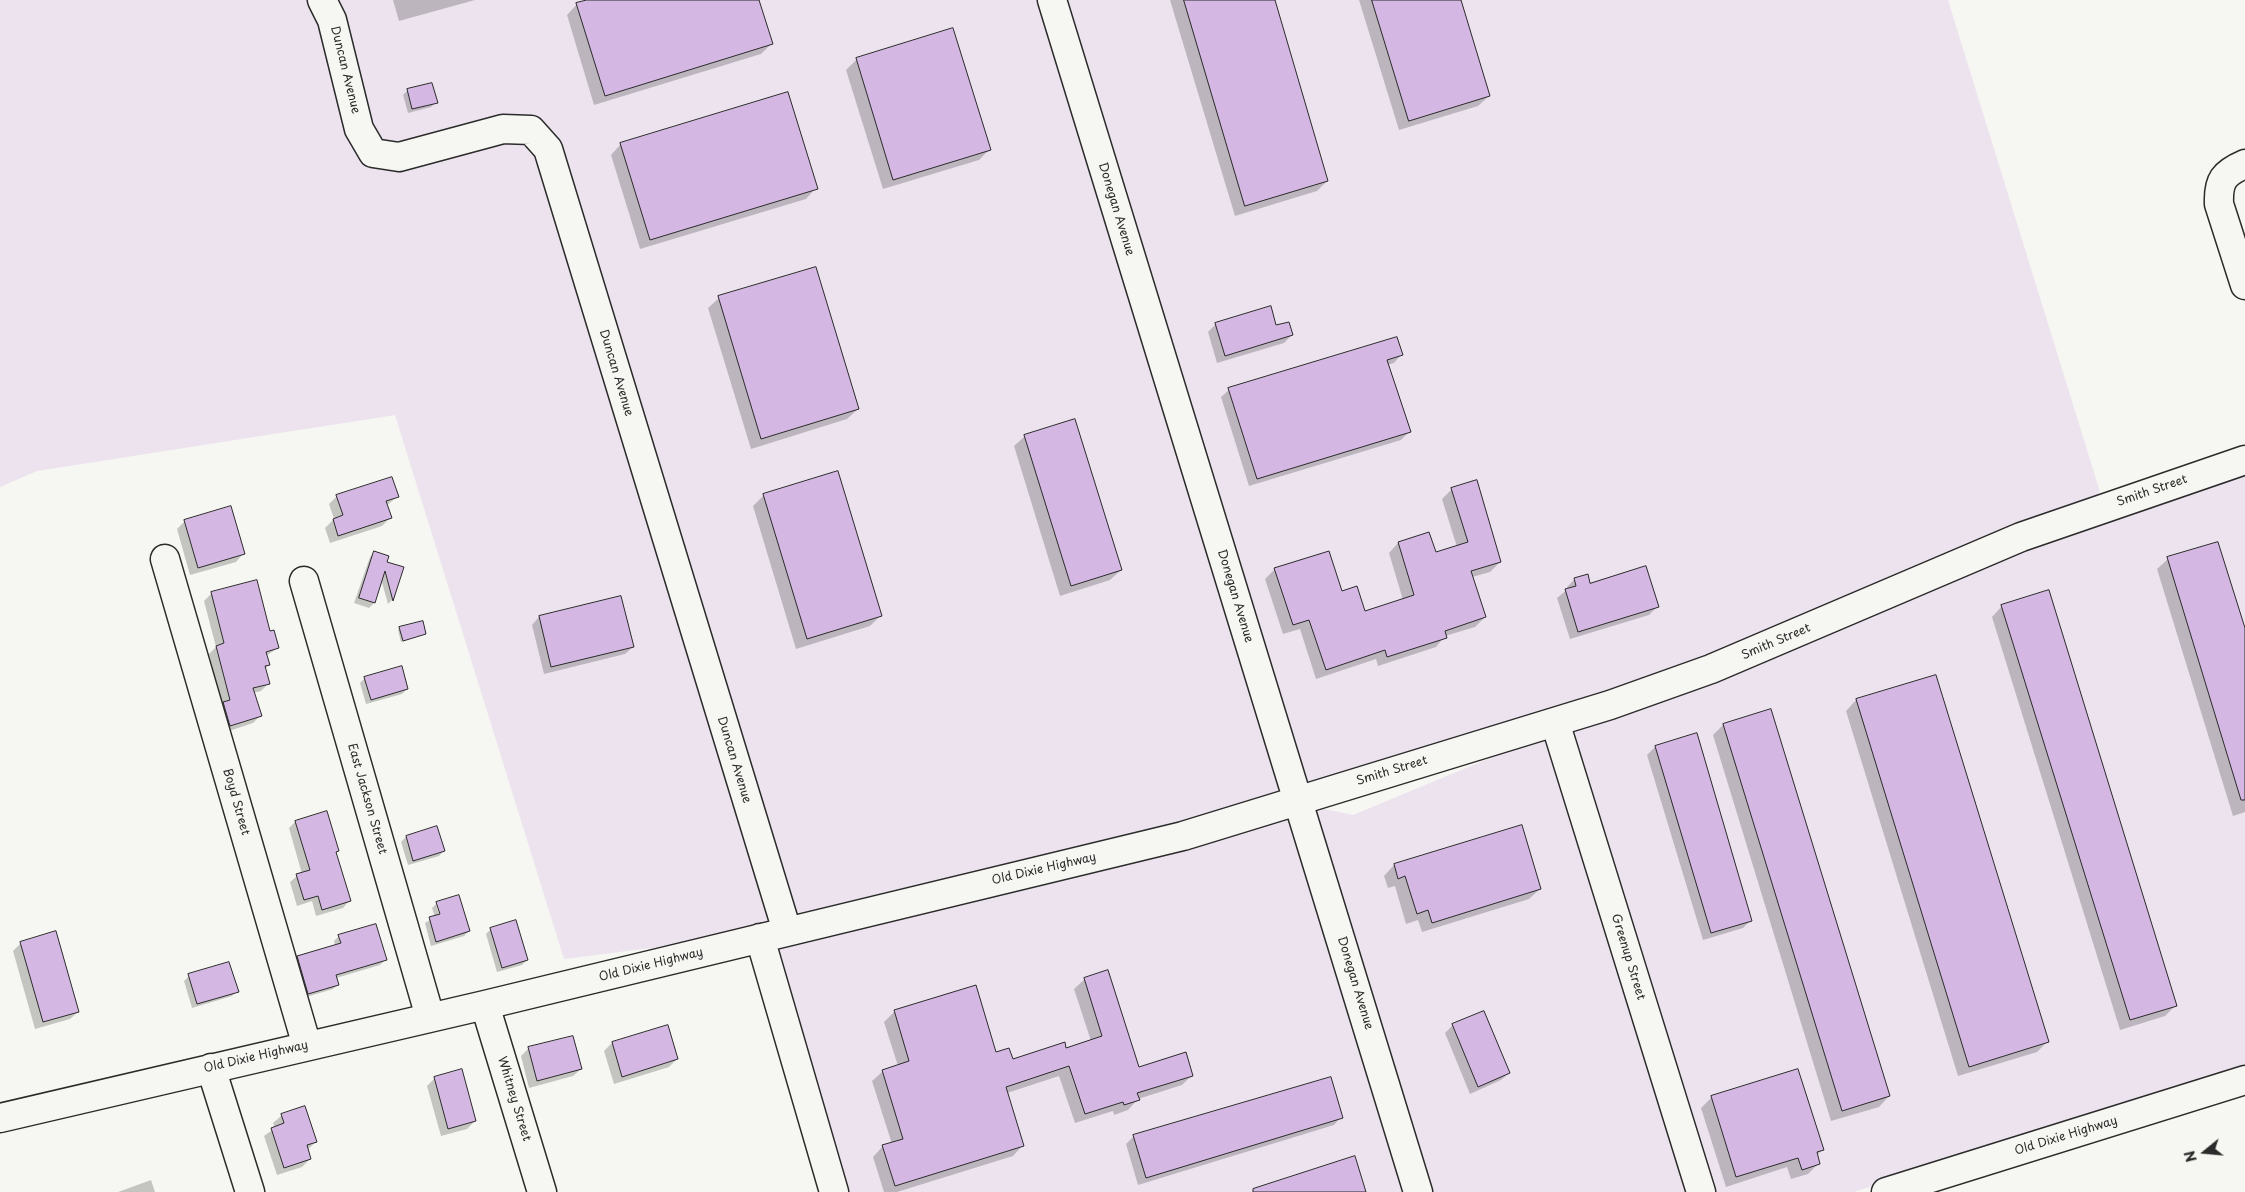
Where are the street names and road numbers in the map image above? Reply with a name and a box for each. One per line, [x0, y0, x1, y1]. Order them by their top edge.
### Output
street label: Duncan Avenue [327, 25, 363, 115]
street label: Donegan Avenue [1095, 161, 1137, 257]
street label: Duncan Avenue [596, 328, 636, 418]
street label: Smith Street [2115, 472, 2189, 510]
street label: Donegan Avenue [1214, 548, 1256, 644]
street label: Smith Street [1739, 621, 1813, 663]
street label: Duncan Avenue [714, 715, 754, 805]
street label: East Jackson Street [344, 742, 390, 856]
street label: Smith Street [1355, 753, 1429, 789]
street label: Boyd Street [220, 767, 252, 837]
street label: Old Dixie Highway [990, 850, 1098, 888]
street label: Greenup Street [1608, 912, 1648, 1002]
street label: Donegan Avenue [1334, 935, 1376, 1031]
street label: Old Dixie Highway [598, 945, 704, 985]
street label: Old Dixie Highway [202, 1038, 310, 1076]
street label: Whitney Street [494, 1055, 534, 1143]
street label: Old Dixie Highway [2013, 1114, 2119, 1158]

